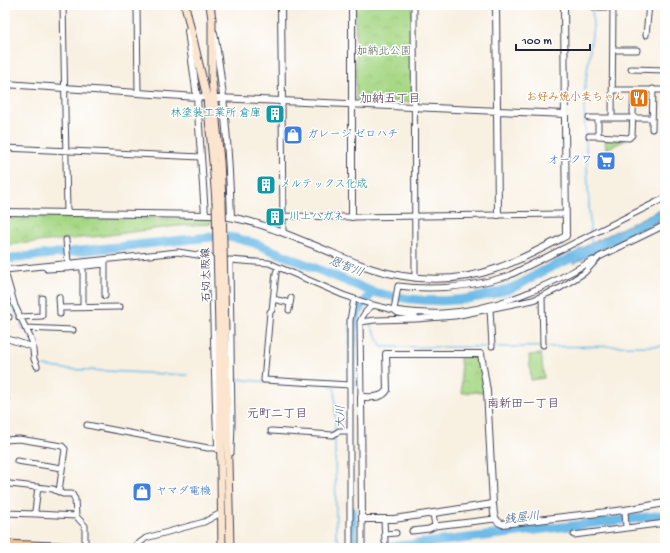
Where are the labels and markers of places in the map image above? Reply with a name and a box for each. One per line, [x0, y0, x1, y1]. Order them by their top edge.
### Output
restaurant icon: お好み焼小麦ちゃん [628, 87, 650, 109]
place label: お好み焼小麦ちゃん [526, 91, 625, 104]
building icon: 林塗装工業所 倉庫 [264, 103, 286, 125]
place label: 林塗装工業所 倉庫 [170, 107, 261, 120]
shop icon: ガレージ ゼロハチ [282, 124, 304, 146]
place label: ガレージ ゼロハチ [307, 129, 398, 141]
supermarket icon: オークワ [595, 150, 617, 172]
place label: オークワ [548, 155, 592, 167]
building icon: メルテックス化成 [255, 174, 277, 196]
place label: メルテックス化成 [280, 178, 368, 191]
building icon: 川上ハガネ [264, 206, 286, 228]
place label: 川上ハガネ [289, 211, 344, 223]
shop icon: ヤマダ電機 [131, 481, 153, 503]
place label: ヤマダ電機 [156, 485, 211, 498]

